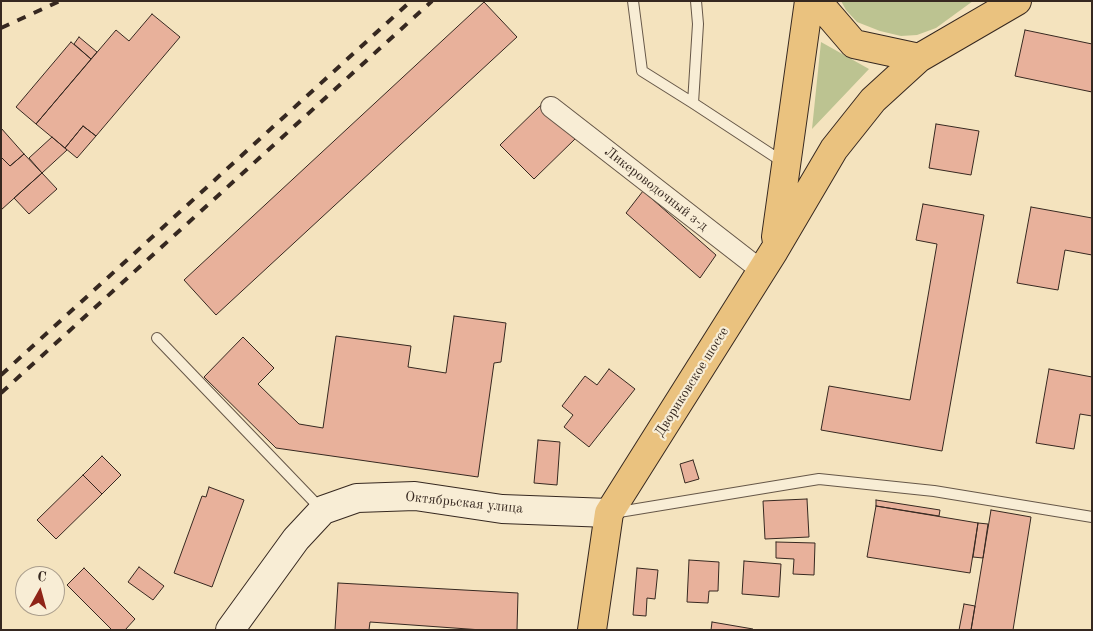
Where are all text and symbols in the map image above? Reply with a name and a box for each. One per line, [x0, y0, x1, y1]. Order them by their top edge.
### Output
street label: Ликероводочный з-д [601, 143, 711, 235]
street label: Двориковское шоссе [651, 324, 733, 440]
street label: Октябрьская улица [404, 488, 524, 518]
north arrow [15, 566, 65, 616]
text: С [36, 570, 47, 585]

